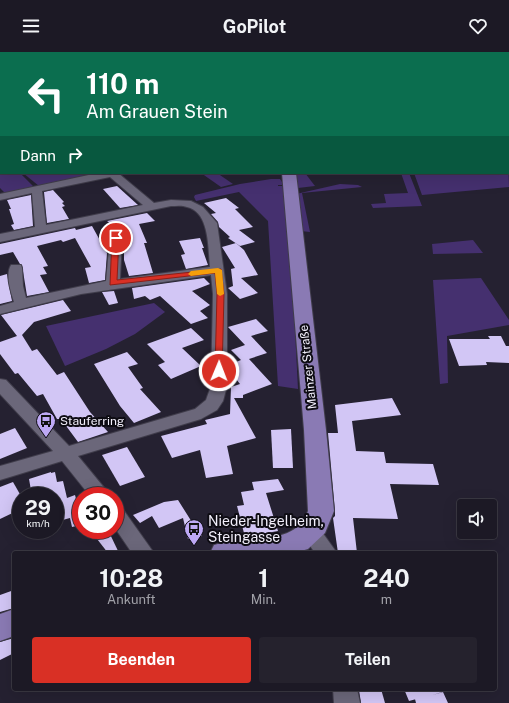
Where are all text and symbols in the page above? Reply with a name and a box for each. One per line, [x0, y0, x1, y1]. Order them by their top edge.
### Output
icon: menu [20, 15, 42, 37]
icon: heart [467, 15, 489, 37]
text: GoPilot [223, 16, 286, 37]
text: 110 m [86, 67, 159, 100]
icon: left [20, 68, 72, 120]
text: Am Grauen Stein [86, 101, 228, 122]
icon: right [64, 144, 86, 166]
text: Dann [20, 147, 56, 164]
pin [99, 221, 133, 255]
icon: arrive [105, 227, 127, 249]
street label: Mainzer Straße [297, 324, 319, 410]
position arrow [198, 350, 240, 392]
bus stop icon: Stauferring [35, 410, 57, 438]
place label: Stauferring [60, 414, 124, 428]
speed limit sign: 30 [72, 487, 124, 539]
text: 29 [25, 496, 51, 520]
map controls [457, 499, 497, 539]
button: sound [457, 499, 497, 539]
place label: Nieder-Ingelheim, Steingasse [208, 513, 324, 545]
text: km/h [26, 517, 50, 529]
bus stop icon: Nieder-Ingelheim, Steingasse [183, 518, 205, 546]
text: 10:28 [99, 564, 163, 592]
text: 1 [258, 564, 268, 592]
text: 240 [363, 564, 410, 592]
text: Ankunft [107, 592, 156, 607]
text: Min. [251, 592, 276, 607]
text: m [381, 592, 392, 607]
button: Beenden [32, 637, 251, 683]
button: Teilen [259, 637, 477, 683]

